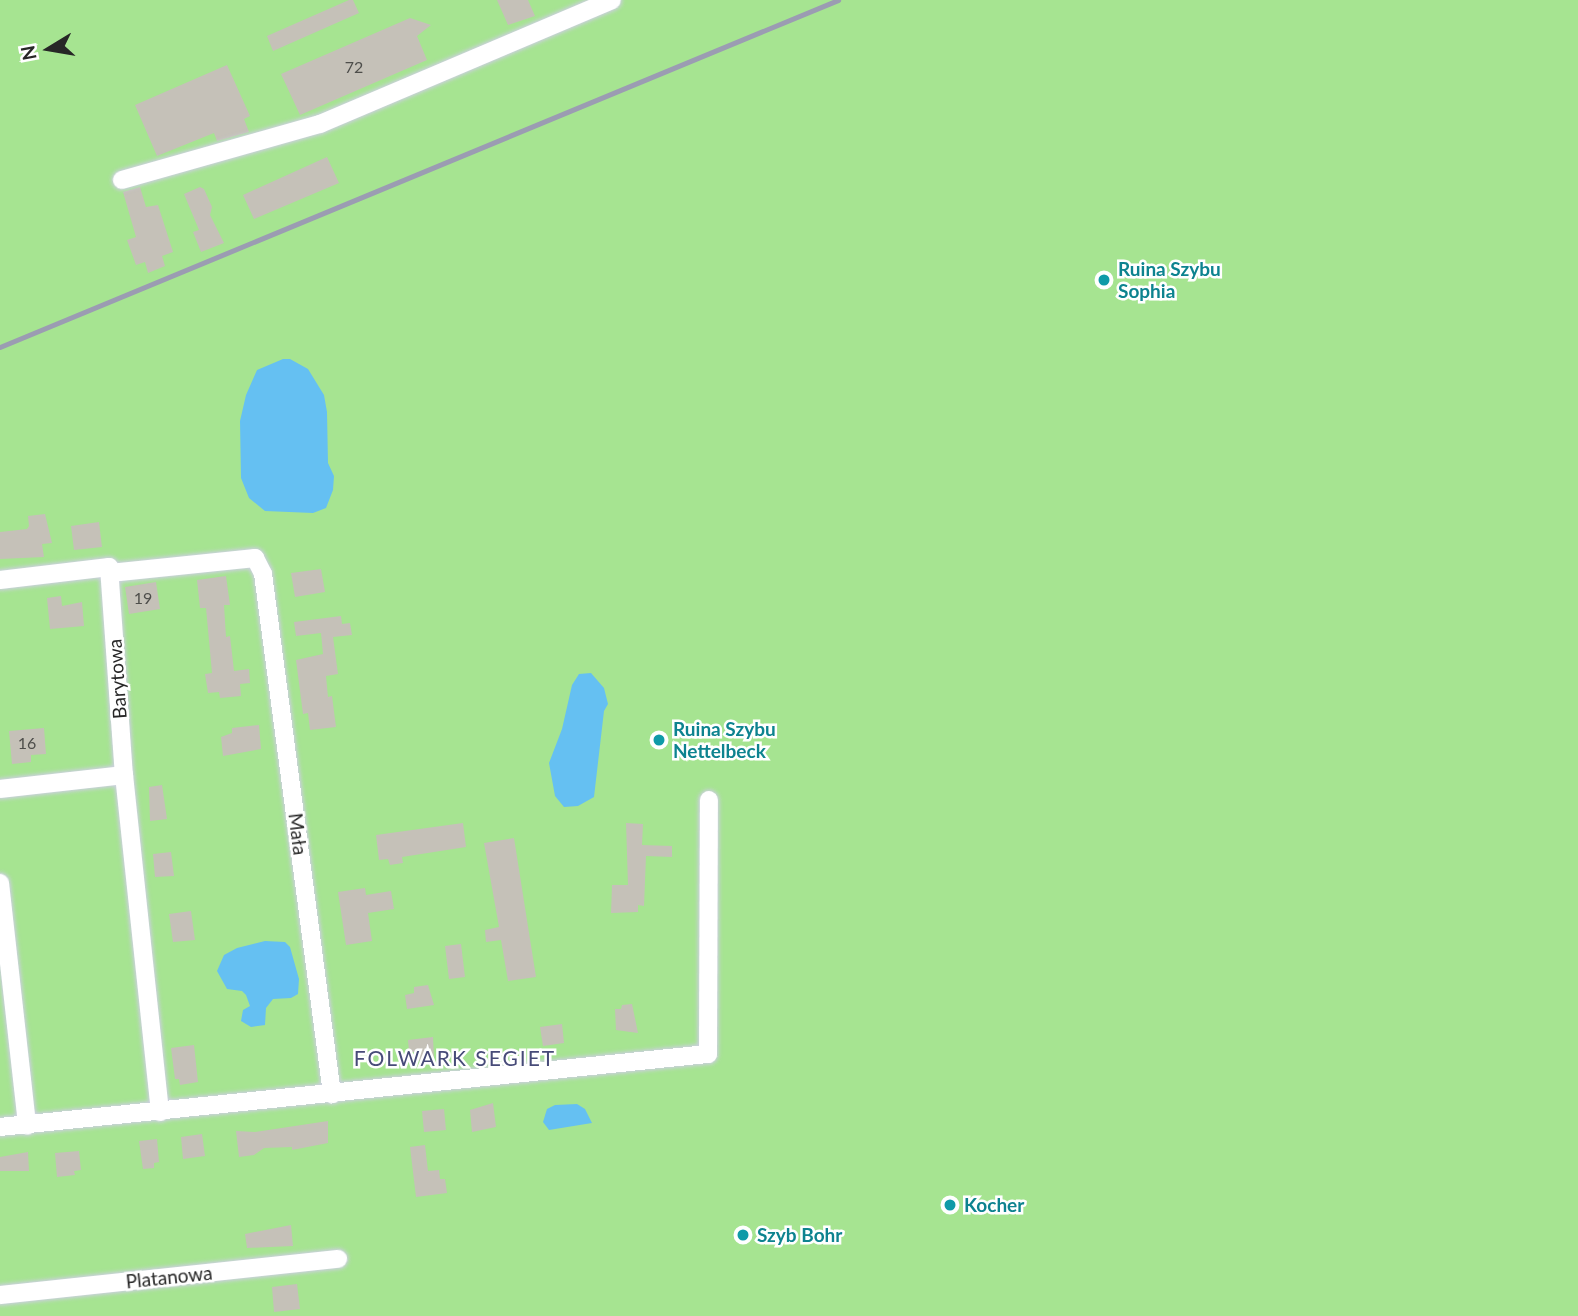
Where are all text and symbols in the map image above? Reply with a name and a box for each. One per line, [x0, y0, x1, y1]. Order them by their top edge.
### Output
north arrow [14, 14, 84, 84]
text: N [15, 44, 41, 62]
house number: 72 [345, 57, 363, 77]
place label: Ruina Szybu Sophia [1118, 258, 1221, 302]
marker: Ruina Szybu Sophia [1096, 272, 1112, 288]
house number: 19 [134, 588, 152, 608]
street label: Barytowa [103, 638, 131, 720]
place label: Ruina Szybu Nettelbeck [673, 718, 776, 762]
marker: Ruina Szybu Nettelbeck [651, 732, 667, 748]
house number: 16 [18, 733, 36, 753]
street label: Mała [284, 812, 312, 856]
district label: FOLWARK SEGIET [356, 1045, 554, 1071]
place label: Kocher [964, 1194, 1024, 1216]
marker: Kocher [942, 1197, 958, 1213]
place label: Szyb Bohr [757, 1224, 842, 1246]
marker: Szyb Bohr [735, 1227, 751, 1243]
street label: Platanowa [125, 1261, 213, 1293]

